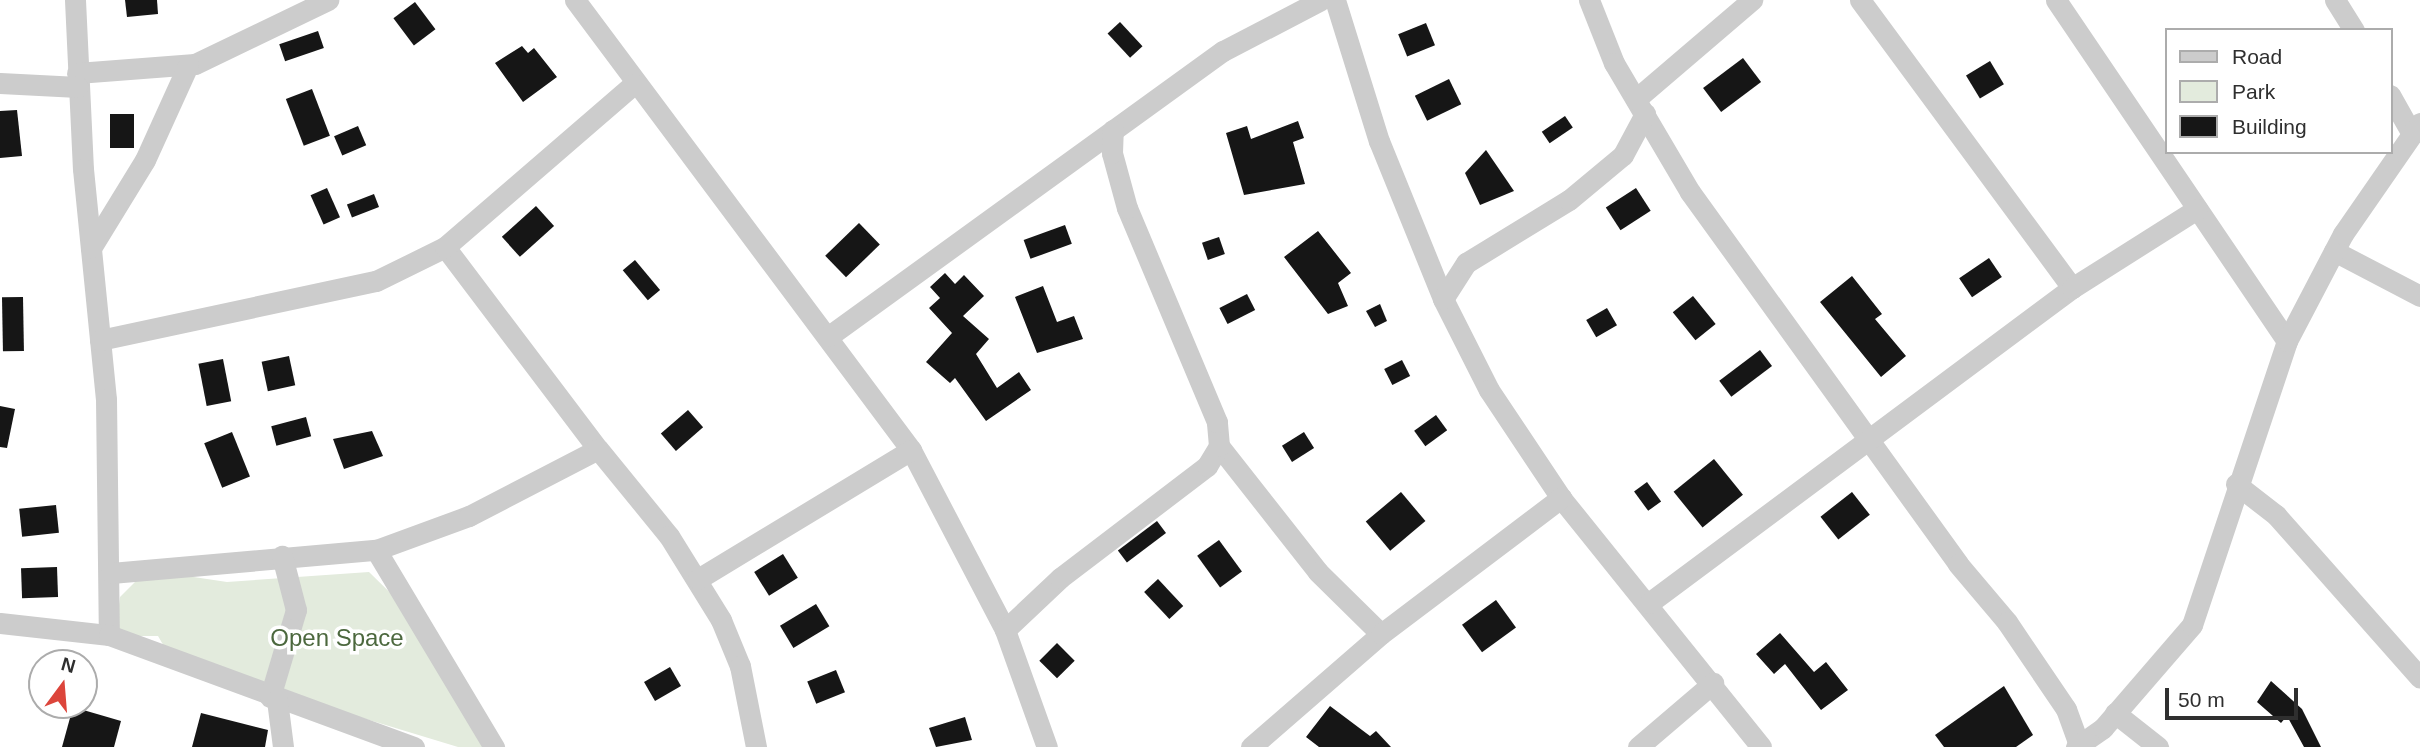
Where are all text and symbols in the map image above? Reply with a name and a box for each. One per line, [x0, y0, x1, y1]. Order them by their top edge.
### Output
legend [2164, 28, 2392, 154]
text: Road [2232, 45, 2282, 68]
text: Park [2232, 80, 2275, 103]
text: Building [2232, 115, 2307, 138]
park label: Open Space [270, 624, 404, 652]
north arrow [28, 649, 98, 719]
text: N [59, 653, 78, 677]
scale bar [2168, 674, 2301, 718]
text: 50 m [2178, 688, 2225, 711]

